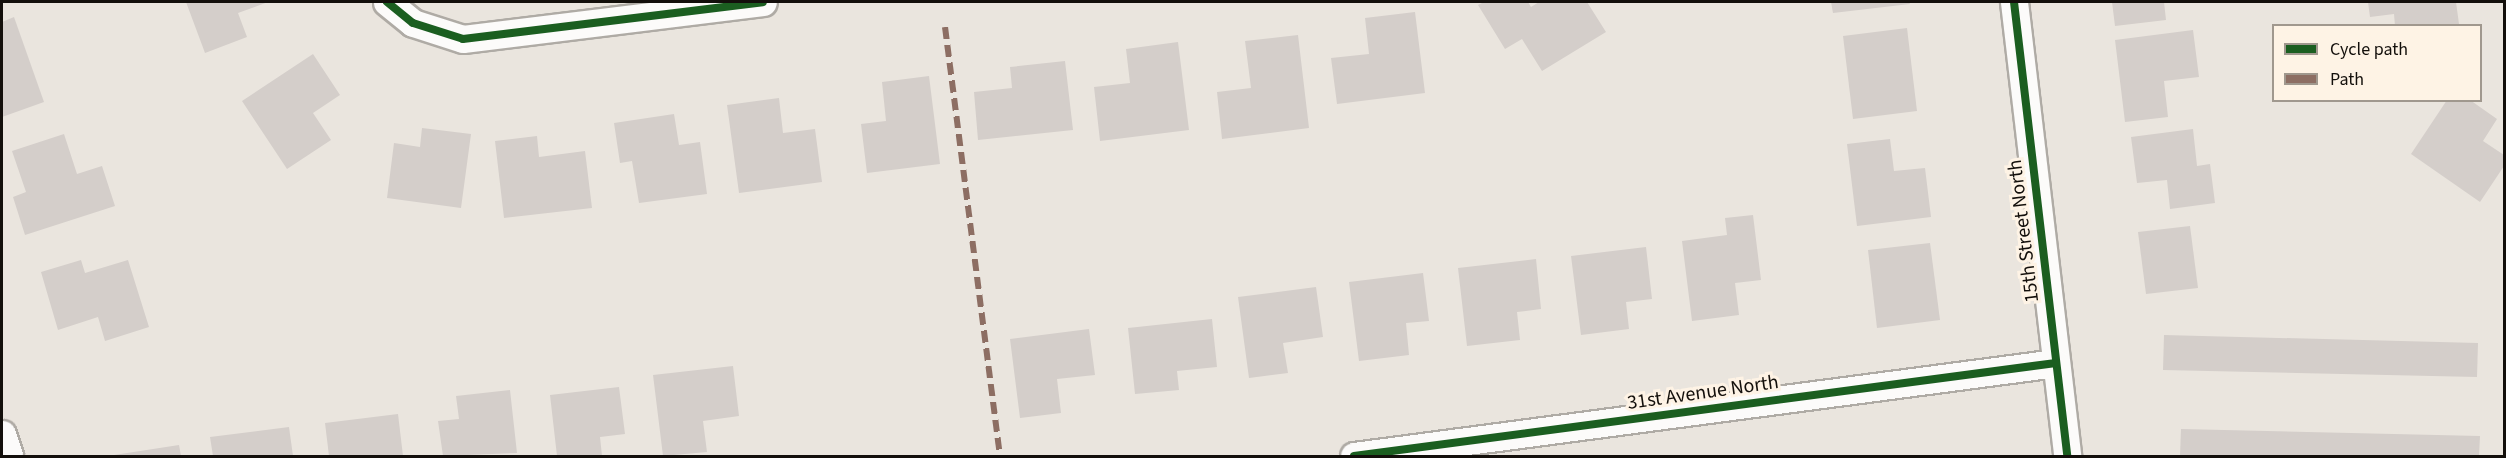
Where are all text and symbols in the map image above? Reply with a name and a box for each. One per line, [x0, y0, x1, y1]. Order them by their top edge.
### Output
legend [2272, 24, 2482, 102]
text: Cycle path [2330, 37, 2408, 62]
text: Path [2330, 67, 2364, 92]
street label: 15th Street North [2003, 158, 2045, 304]
street label: 31st Avenue North [1626, 370, 1780, 416]

